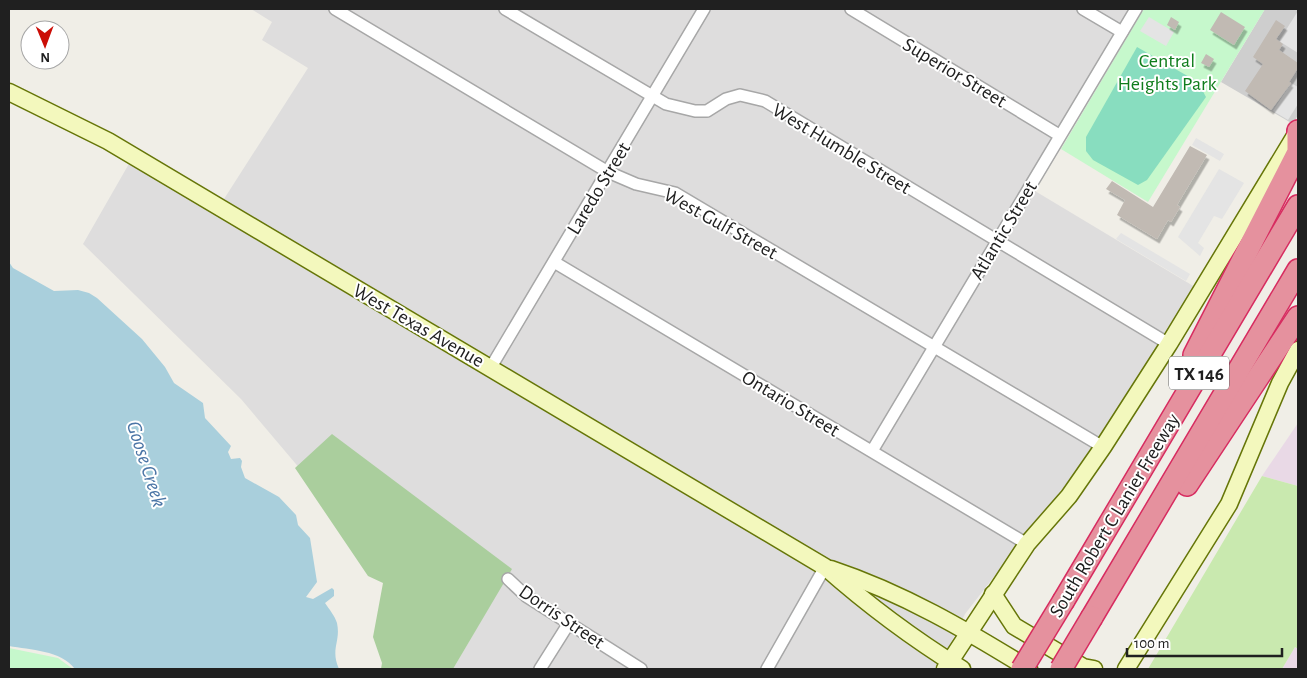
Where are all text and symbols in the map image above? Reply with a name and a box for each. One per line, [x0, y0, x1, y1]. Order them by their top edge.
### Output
north arrow [20, 20, 70, 70]
street label: Superior Street [899, 34, 1010, 112]
text: N [40, 50, 50, 64]
park label: Central Heights Park [1117, 51, 1217, 94]
street label: West Humble Street [769, 100, 915, 198]
street label: Laredo Street [564, 138, 634, 238]
street label: Atlantic Street [967, 177, 1041, 283]
street label: West Gulf Street [660, 184, 781, 264]
street label: West Texas Avenue [350, 280, 487, 371]
road number: TX 146 [1169, 356, 1229, 389]
street label: Ontario Street [738, 367, 843, 441]
street label: South Robert C Lanier Freeway [1046, 410, 1184, 621]
water label: Goose Creek [123, 419, 170, 510]
street label: Dorris Street [515, 581, 608, 653]
scale bar [1127, 626, 1282, 658]
text: 100 m [1134, 636, 1169, 651]

